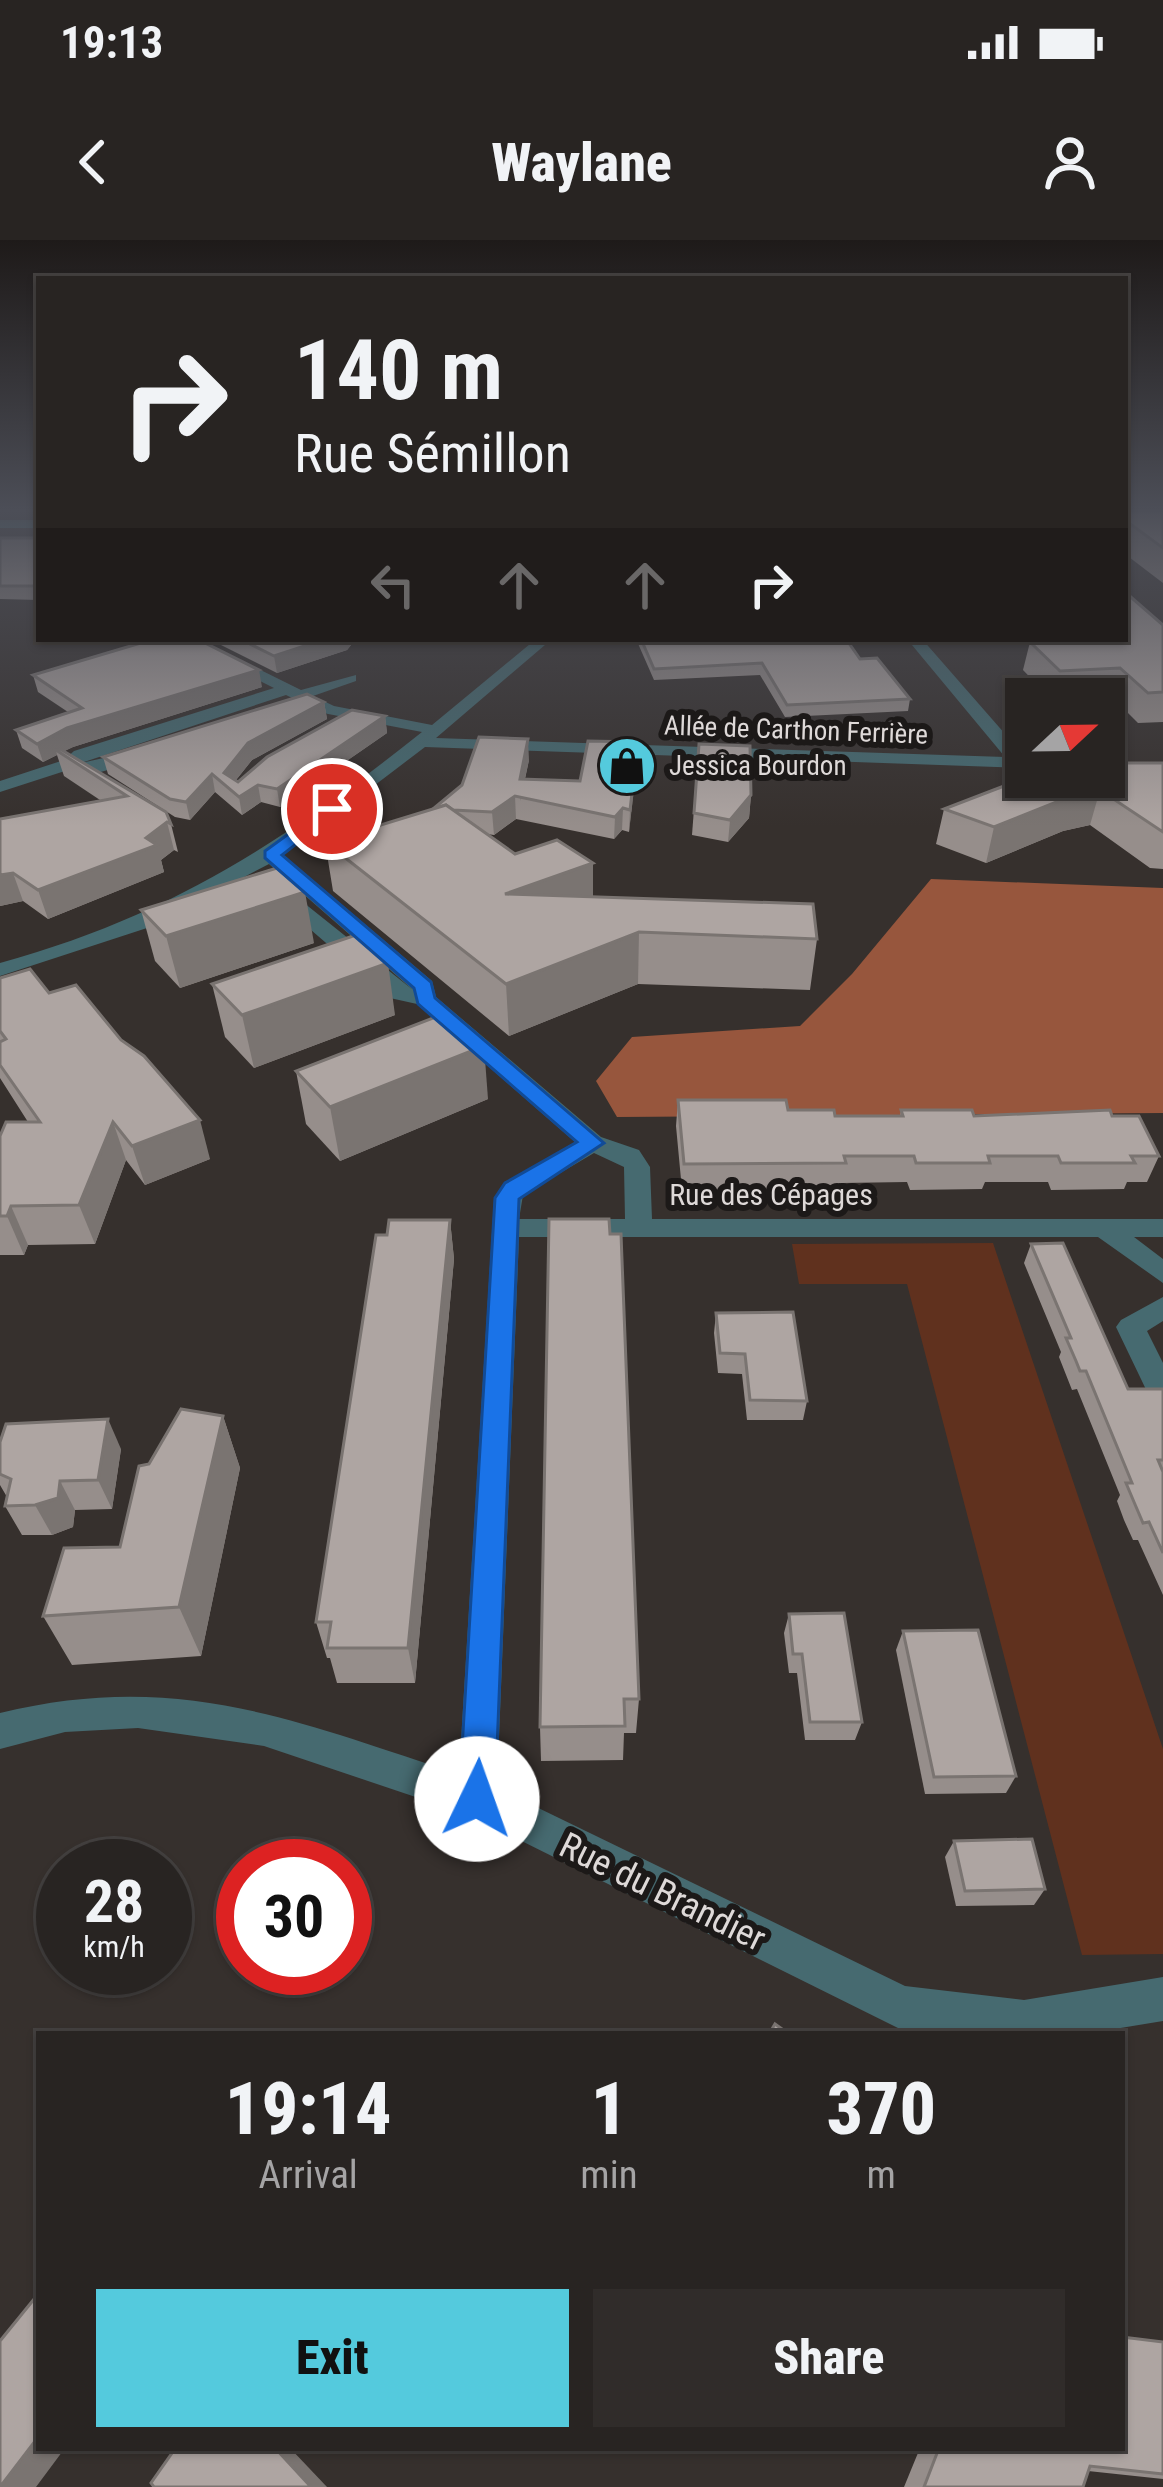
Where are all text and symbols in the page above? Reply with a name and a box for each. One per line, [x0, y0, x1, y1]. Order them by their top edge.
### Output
text: 19:13 [60, 16, 163, 69]
icon: back [60, 129, 126, 195]
icon: person [1037, 129, 1103, 195]
text: Waylane [491, 131, 672, 194]
text: 140 m [294, 321, 503, 420]
icon: right [96, 324, 252, 480]
text: Rue Sémillon [294, 422, 571, 485]
icon: left [360, 552, 426, 618]
icon: ahead [486, 552, 552, 618]
icon: ahead [612, 552, 678, 618]
icon: right [738, 552, 804, 618]
north arrow [1005, 678, 1125, 798]
map controls [1005, 678, 1125, 798]
street label: Allée de Carthon Ferrière [664, 709, 928, 751]
shop icon: Jessica Bourdon [596, 735, 658, 797]
place label: Jessica Bourdon [669, 750, 846, 782]
pin [281, 758, 383, 860]
icon: arrive [299, 776, 365, 842]
street label: Rue des Cépages [669, 1177, 873, 1212]
position arrow [414, 1736, 540, 1862]
street label: Rue du Brandier [553, 1824, 772, 1960]
speed limit sign: 30 [216, 1839, 372, 1995]
text: 28 [84, 1866, 144, 1937]
text: km/h [83, 1929, 145, 1964]
text: 19:14 [225, 2067, 392, 2152]
text: 1 [591, 2067, 627, 2152]
text: 370 [826, 2067, 936, 2152]
text: Arrival [259, 2152, 358, 2198]
text: min [580, 2152, 638, 2198]
text: m [867, 2152, 896, 2198]
button: Exit [96, 2289, 569, 2427]
button: Share [593, 2289, 1065, 2427]

